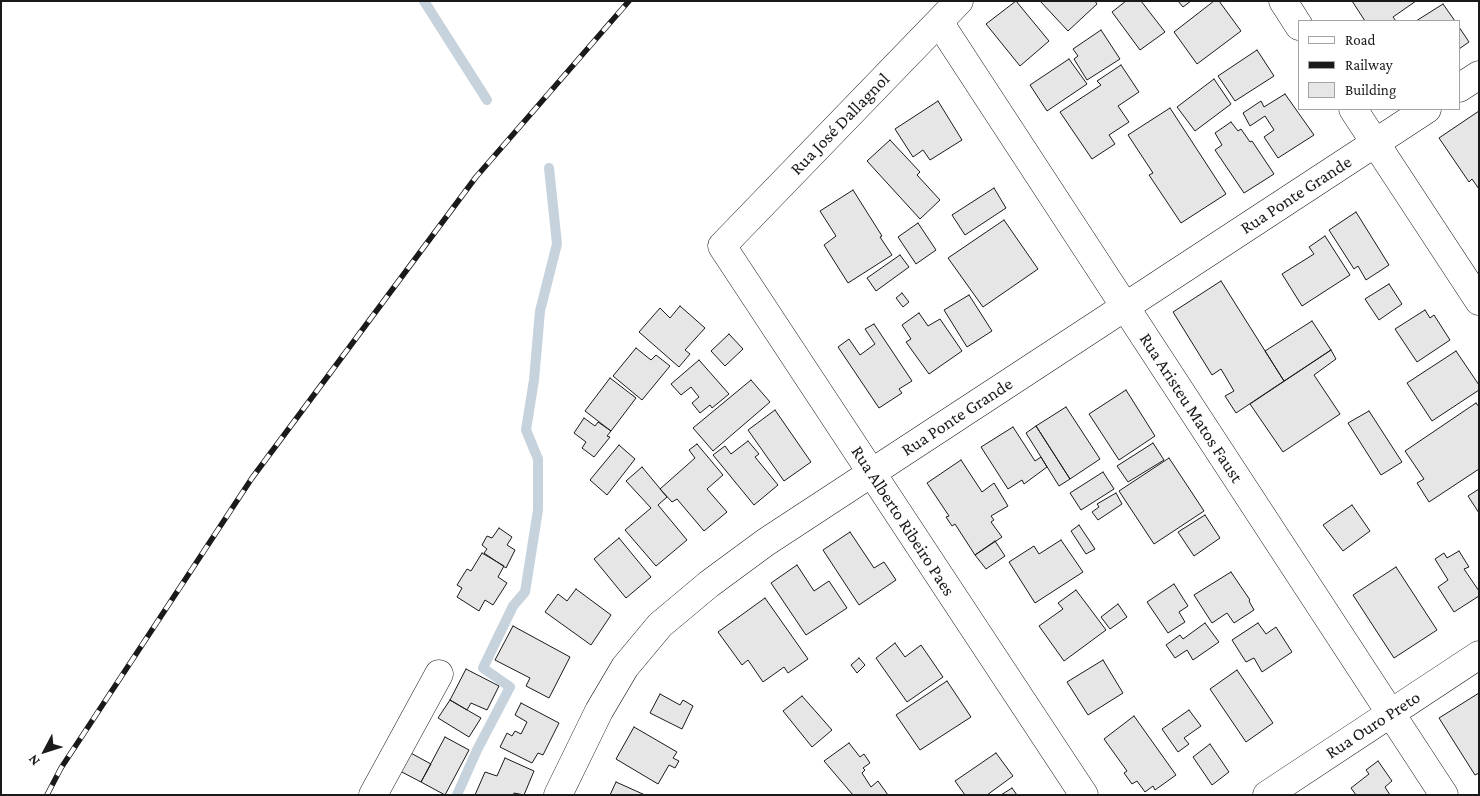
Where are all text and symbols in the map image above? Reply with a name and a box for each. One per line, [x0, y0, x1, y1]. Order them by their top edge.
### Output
legend [1298, 20, 1460, 110]
text: Road [1345, 32, 1375, 48]
text: Railway [1345, 57, 1393, 73]
street label: Rua José Dallagnol [786, 68, 894, 180]
text: Building [1345, 82, 1396, 98]
street label: Rua Ponte Grande [1236, 151, 1356, 239]
street label: Rua Aristeu Matos Faust [1135, 329, 1247, 487]
street label: Rua Ponte Grande [897, 373, 1017, 461]
street label: Rua Alberto Ribeiro Paes [846, 442, 960, 600]
street label: Rua Ouro Preto [1322, 686, 1424, 764]
north arrow [20, 726, 70, 776]
text: N [24, 752, 43, 769]

